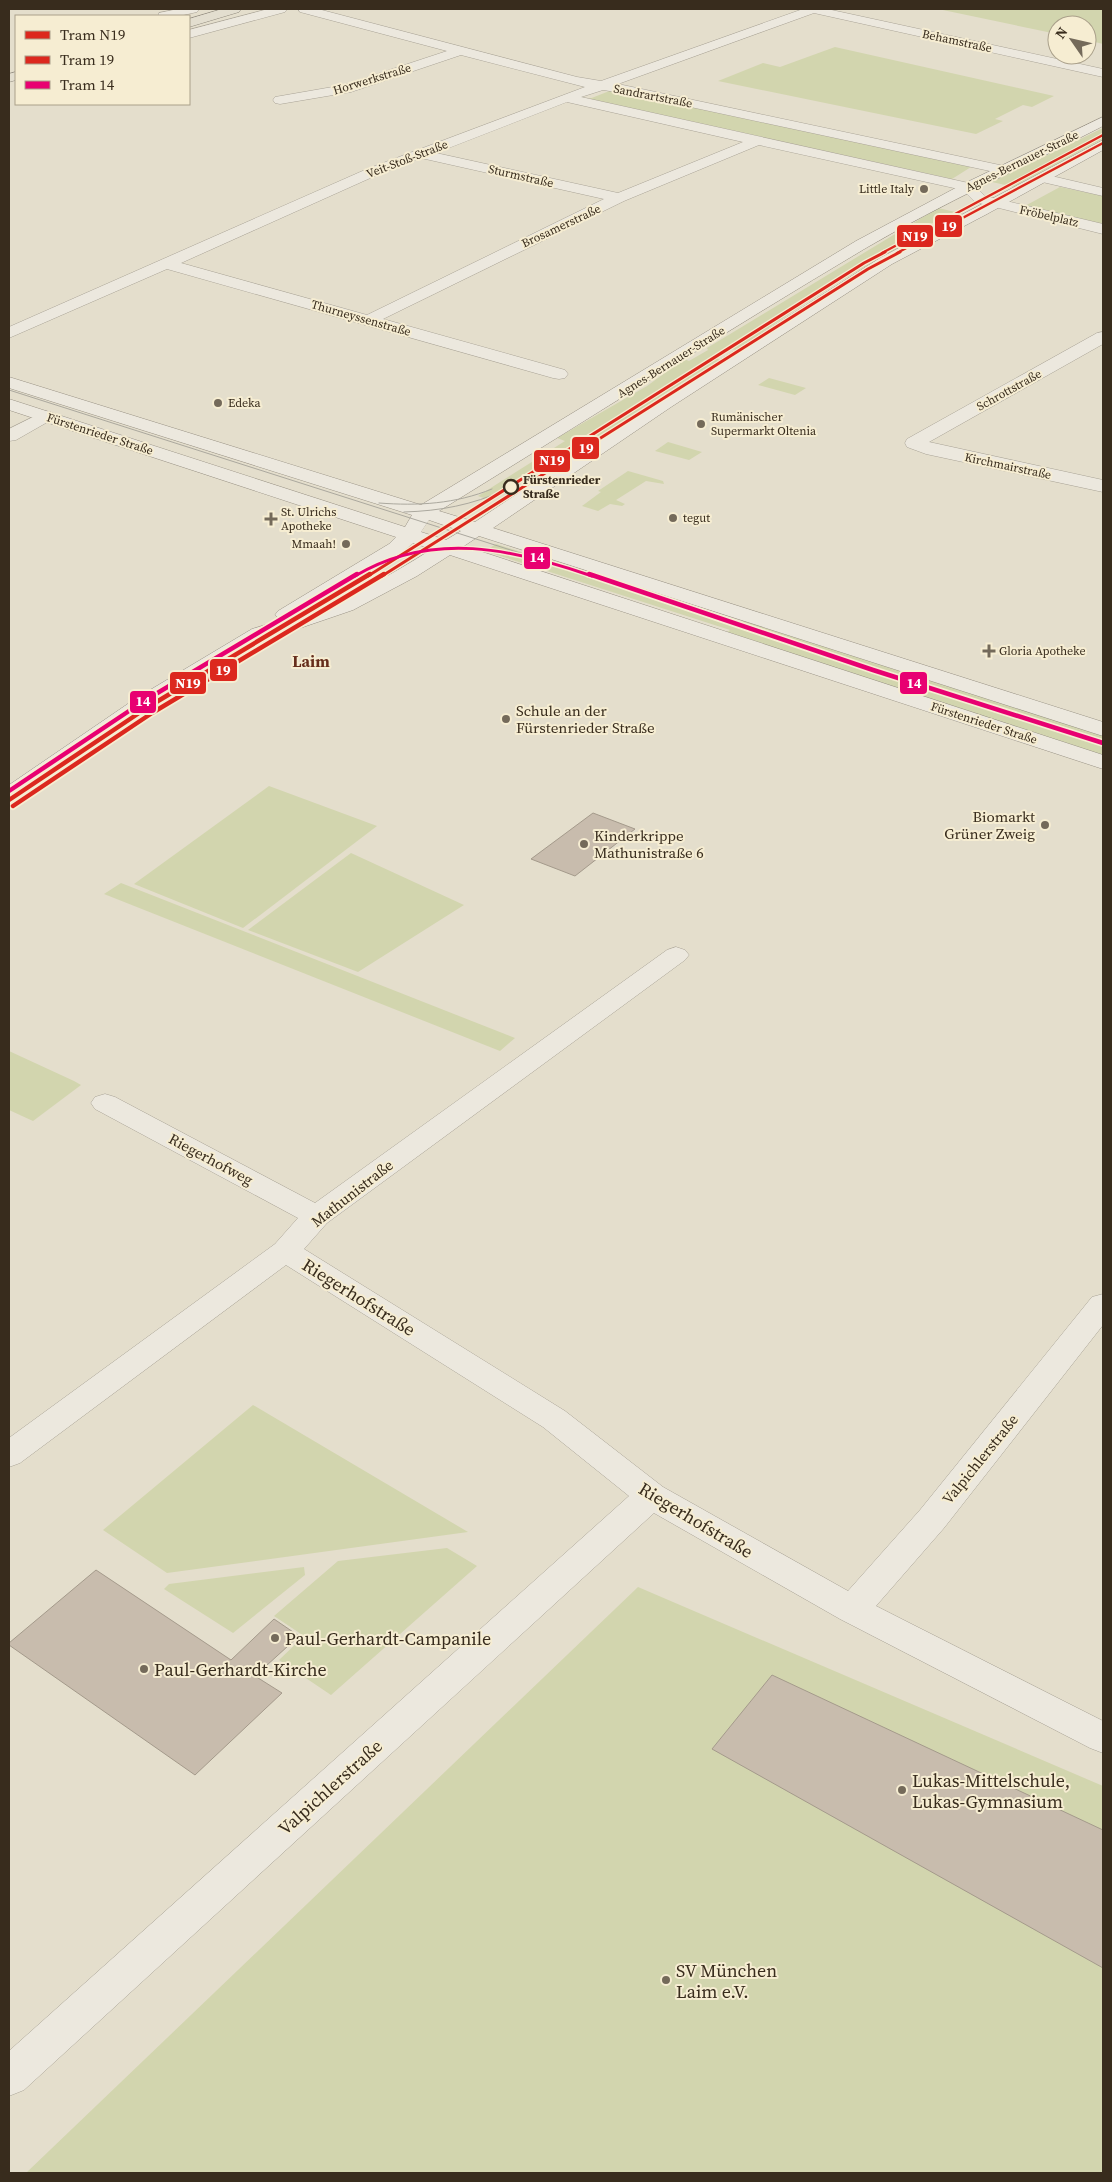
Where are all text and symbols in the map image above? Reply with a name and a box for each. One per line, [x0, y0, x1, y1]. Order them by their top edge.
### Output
legend [15, 15, 190, 105]
north arrow [1047, 15, 1097, 65]
text: N [1050, 23, 1072, 43]
text: Tram N19 [60, 24, 125, 45]
street label: Behamstraße [921, 26, 993, 56]
text: Tram 19 [60, 49, 114, 70]
street label: Horwerkstraße [331, 60, 413, 98]
text: Tram 14 [60, 74, 115, 95]
street label: Sandrartstraße [612, 81, 694, 111]
street label: Agnes-Bernauer-Straße [963, 127, 1081, 195]
street label: Veit-Stoß-Straße [364, 136, 450, 182]
street label: Sturmstraße [487, 161, 555, 191]
place label: Little Italy [859, 181, 915, 197]
marker: Little Italy [918, 183, 930, 195]
street label: Brosamerstraße [519, 201, 603, 251]
street label: Fröbelplatz [1018, 201, 1081, 231]
line badge: 19 [934, 214, 963, 238]
text: 19 [941, 216, 957, 236]
line badge: N19 [896, 224, 934, 248]
text: N19 [902, 226, 928, 246]
street label: Thurneyssenstraße [309, 296, 413, 340]
street label: Agnes-Bernauer-Straße [614, 322, 728, 402]
street label: Schrottstraße [974, 366, 1044, 414]
place label: Edeka [228, 395, 262, 411]
marker: Edeka [212, 397, 224, 409]
street label: Fürstenrieder Straße [45, 409, 155, 459]
place label: Rumänischer Supermarkt Oltenia [711, 409, 817, 439]
marker: Rumänischer Supermarkt Oltenia [695, 418, 707, 430]
line badge: 19 [571, 436, 600, 460]
text: 19 [578, 438, 594, 458]
line badge: N19 [533, 449, 571, 473]
street label: Kirchmairstraße [963, 449, 1053, 483]
text: N19 [539, 450, 565, 470]
place label: Fürstenrieder Straße [523, 472, 601, 502]
marker: Fürstenrieder Straße [503, 479, 519, 495]
place label: St. Ulrichs Apotheke [281, 504, 336, 534]
place label: tegut [683, 510, 710, 526]
marker: tegut [667, 512, 679, 524]
marker: St. Ulrichs Apotheke [265, 513, 277, 525]
place label: Mmaah! [291, 536, 336, 552]
marker: Mmaah! [340, 538, 352, 550]
line badge: 14 [523, 546, 551, 570]
text: 14 [529, 547, 545, 567]
place label: Gloria Apotheke [999, 643, 1086, 659]
marker: Gloria Apotheke [983, 645, 995, 657]
district label: Laim [292, 650, 330, 672]
line badge: 19 [209, 658, 238, 682]
text: 19 [215, 660, 231, 680]
line badge: N19 [169, 671, 207, 695]
line badge: 14 [899, 671, 928, 695]
text: N19 [175, 673, 201, 693]
text: 14 [906, 673, 922, 693]
line badge: 14 [129, 690, 157, 714]
text: 14 [135, 691, 151, 711]
street label: Fürstenrieder Straße [929, 698, 1039, 748]
place label: Schule an der Fürstenrieder Straße [516, 700, 655, 738]
marker: Schule an der Fürstenrieder Straße [500, 713, 512, 725]
place label: Biomarkt Grüner Zweig [944, 806, 1035, 844]
marker: Biomarkt Grüner Zweig [1039, 819, 1051, 831]
place label: Kinderkrippe Mathunistraße 6 [594, 825, 704, 863]
marker: Kinderkrippe Mathunistraße 6 [578, 838, 590, 850]
street label: Riegerhofweg [165, 1128, 257, 1190]
street label: Mathunistraße [307, 1154, 398, 1232]
street label: Riegerhofstraße [298, 1252, 420, 1342]
street label: Valpichlerstraße [937, 1409, 1023, 1508]
street label: Riegerhofstraße [634, 1476, 758, 1564]
place label: Paul-Gerhardt-Campanile [285, 1626, 491, 1651]
marker: Paul-Gerhardt-Campanile [269, 1632, 281, 1644]
place label: Paul-Gerhardt-Kirche [154, 1657, 327, 1682]
marker: Paul-Gerhardt-Kirche [138, 1663, 150, 1675]
street label: Valpichlerstraße [273, 1733, 387, 1841]
place label: Lukas-Mittelschule, Lukas-Gymnasium [912, 1768, 1070, 1814]
marker: Lukas-Mittelschule, Lukas-Gymnasium [896, 1784, 908, 1796]
place label: SV München Laim e.V. [676, 1958, 777, 2004]
marker: SV München Laim e.V. [660, 1974, 672, 1986]

